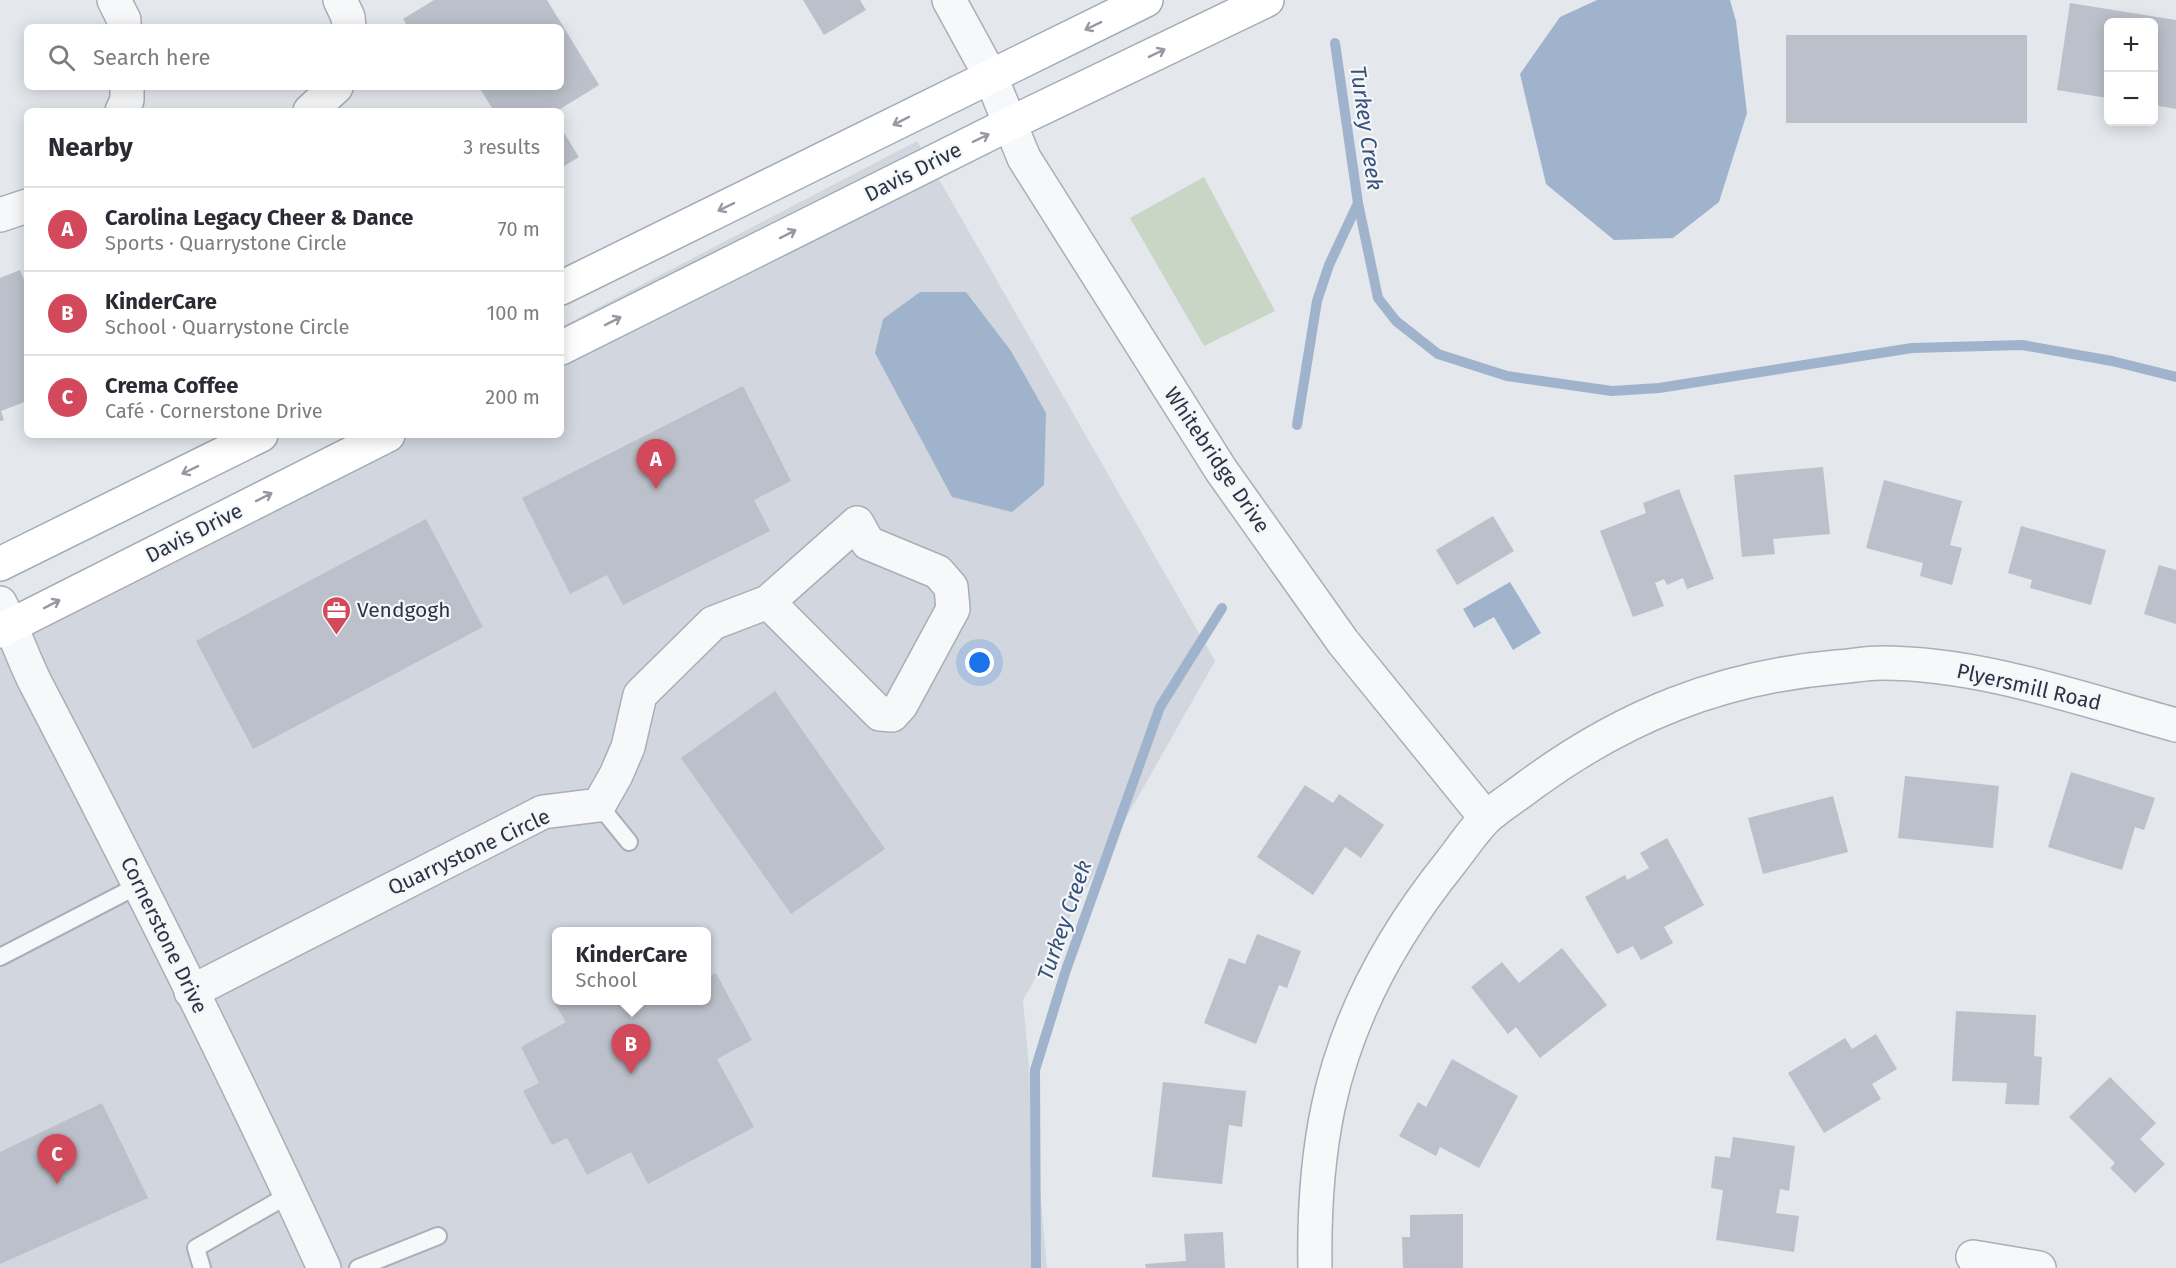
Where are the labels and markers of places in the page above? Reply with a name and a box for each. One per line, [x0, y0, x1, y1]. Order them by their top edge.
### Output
pin: A [636, 440, 676, 489]
office icon: Vendgogh [320, 594, 352, 636]
place label: Vendgogh [357, 597, 451, 623]
pin: B [612, 1024, 650, 1074]
pin: C [38, 1134, 76, 1184]

